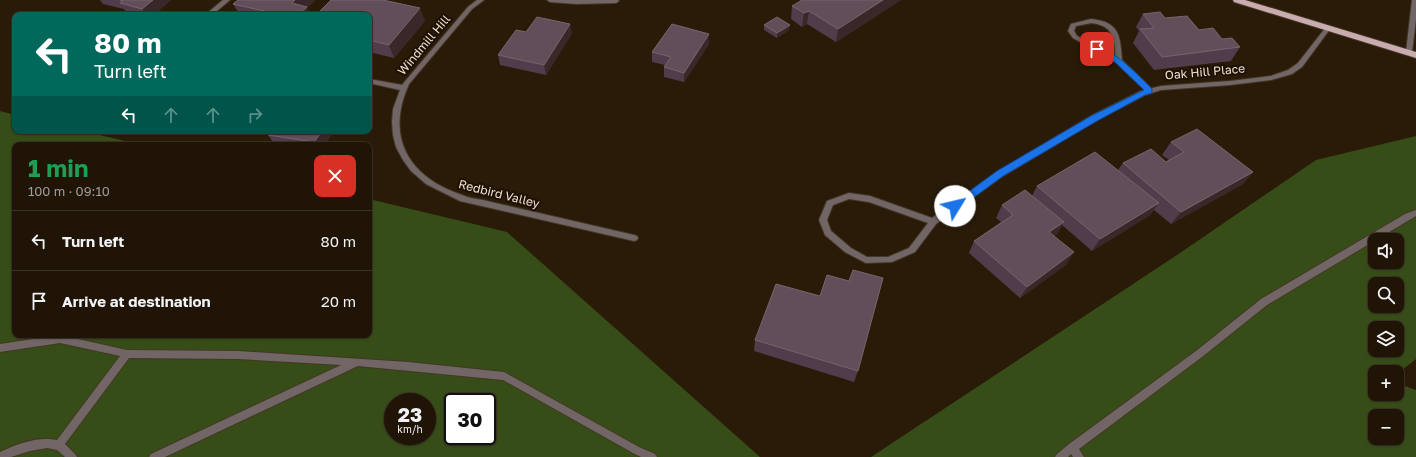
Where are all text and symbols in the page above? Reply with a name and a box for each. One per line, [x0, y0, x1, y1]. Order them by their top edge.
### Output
street label: Windmill Hill [394, 11, 453, 78]
text: 80 m [94, 26, 162, 59]
icon: left [28, 28, 80, 80]
pin [1080, 32, 1114, 66]
icon: arrive [1086, 38, 1108, 60]
text: Turn left [94, 60, 167, 82]
street label: Oak Hill Place [1164, 61, 1246, 82]
icon: left [118, 104, 140, 126]
icon: ahead [160, 104, 182, 126]
icon: ahead [202, 104, 224, 126]
icon: right [244, 104, 266, 126]
text: 1 min [28, 153, 88, 182]
button: close [314, 155, 356, 197]
street label: Redbird Valley [457, 176, 541, 211]
text: 100 m · 09:10 [28, 183, 110, 199]
position arrow [934, 185, 976, 227]
icon: left [28, 230, 50, 252]
text: Turn left [62, 232, 124, 250]
text: 80 m [321, 232, 356, 250]
map controls [1368, 233, 1404, 445]
button: sound [1368, 233, 1404, 269]
button: search [1368, 277, 1404, 313]
icon: arrive [28, 290, 50, 312]
text: Arrive at destination [62, 292, 211, 310]
text: 20 m [321, 292, 356, 310]
button: layers [1368, 321, 1404, 357]
button: + [1368, 365, 1404, 401]
speed limit sign: 30 [444, 393, 496, 445]
text: 23 [398, 402, 422, 426]
button: − [1368, 409, 1404, 445]
text: km/h [397, 423, 423, 435]

